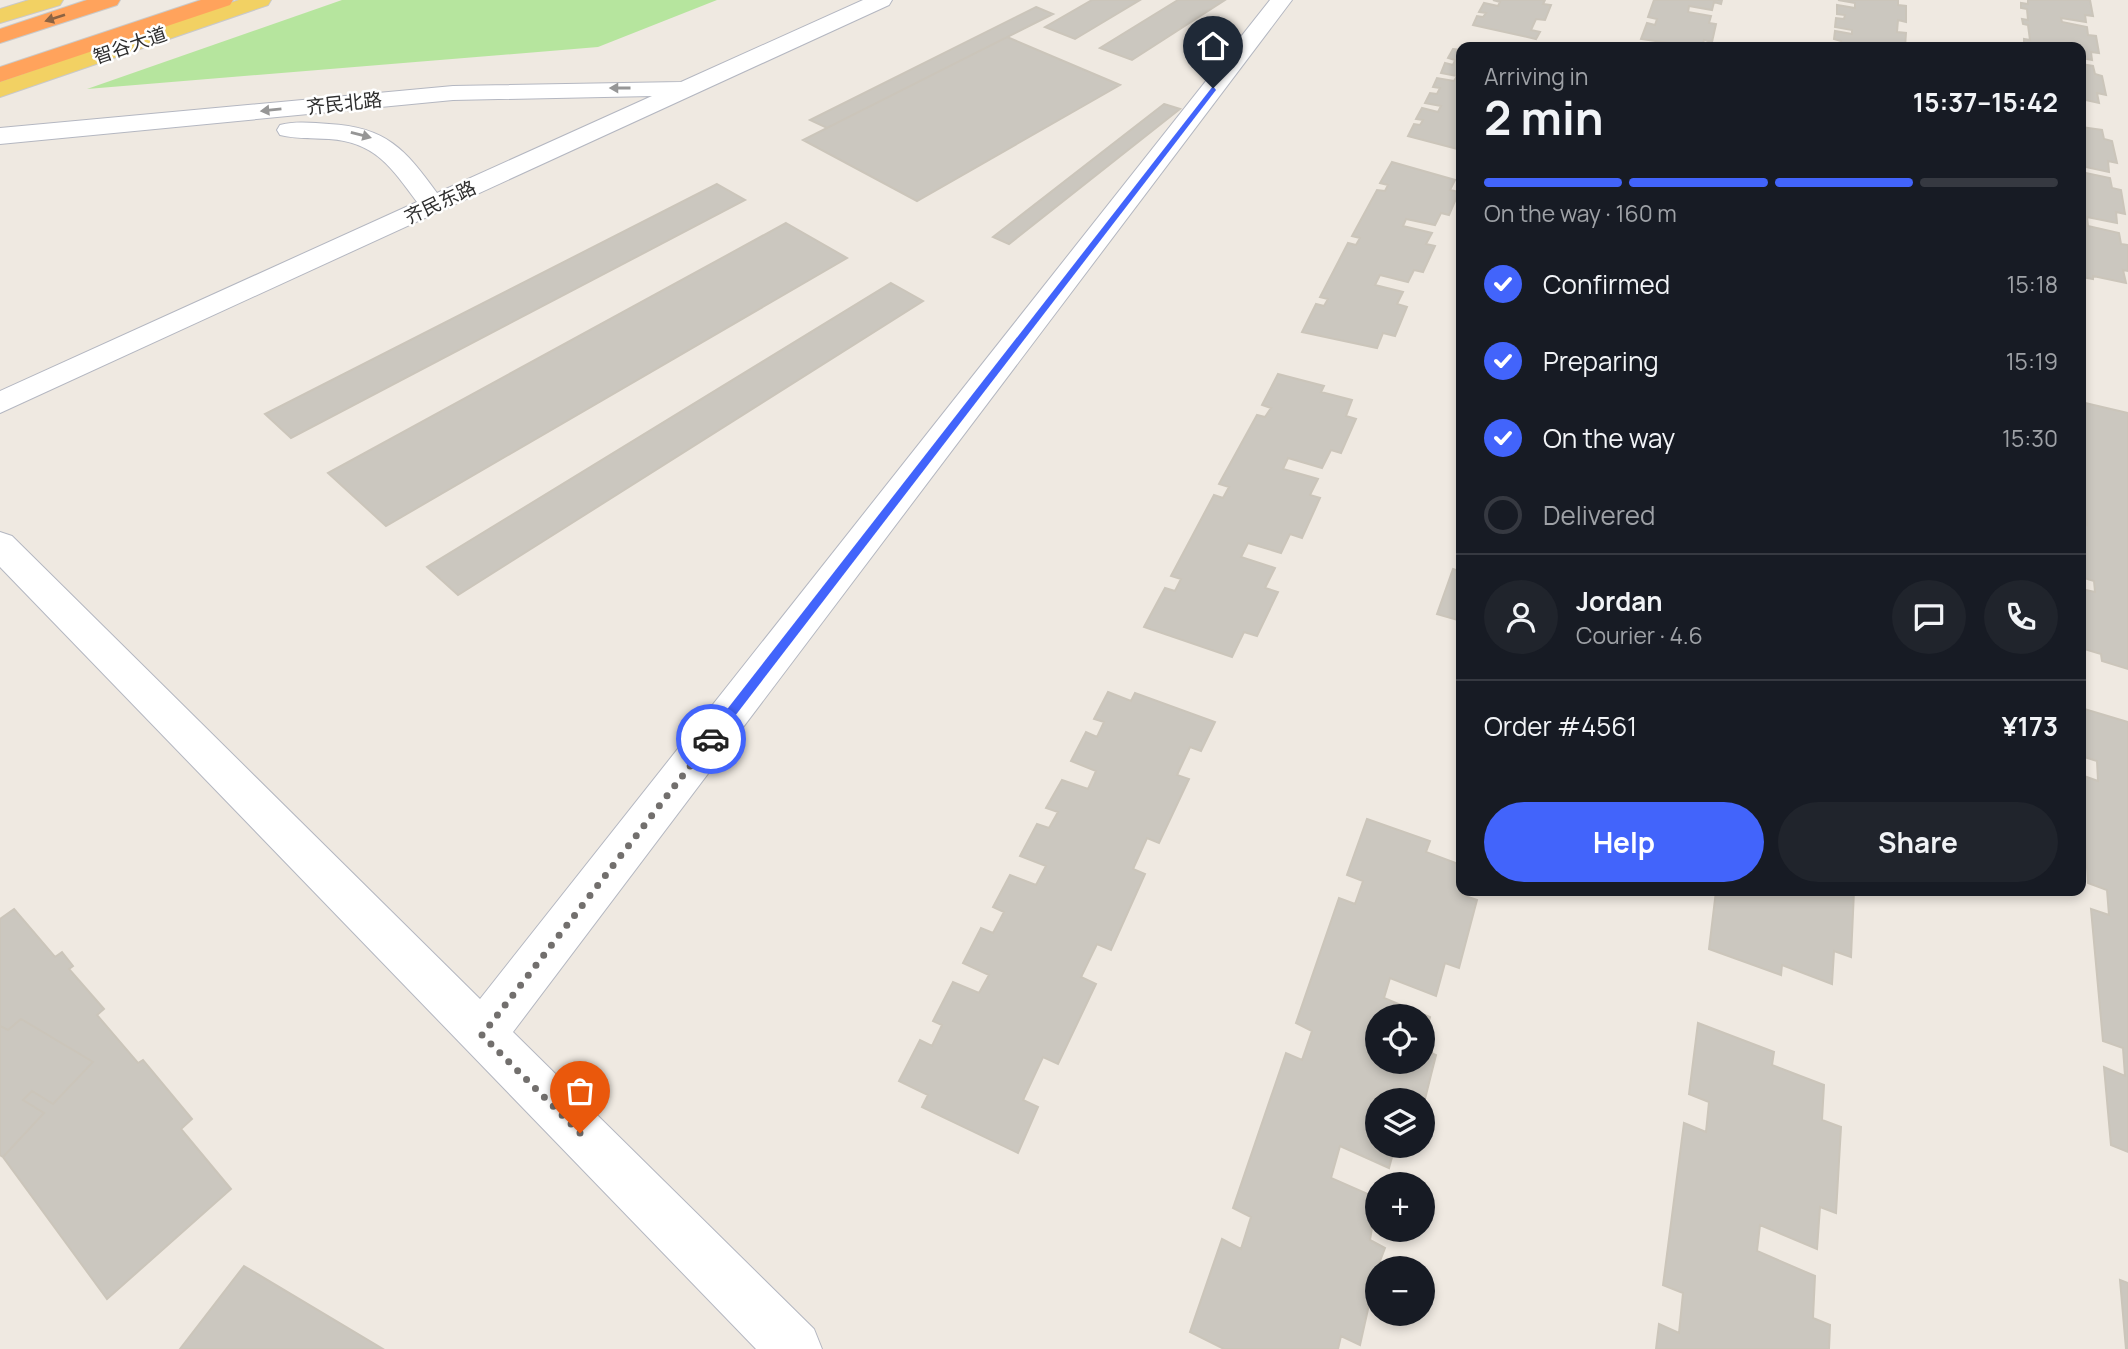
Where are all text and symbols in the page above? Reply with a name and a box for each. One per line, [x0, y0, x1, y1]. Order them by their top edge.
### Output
one-way arrow [44, 13, 65, 24]
pin [1183, 16, 1243, 88]
street label: 智谷大道 [90, 20, 170, 70]
icon: home [1194, 27, 1232, 65]
text: Arriving in [1484, 60, 1589, 92]
one-way arrow [609, 82, 631, 94]
text: 15:37–15:42 [1913, 84, 2058, 120]
street label: 齐民北路 [305, 86, 383, 120]
text: 2 min [1484, 86, 1604, 149]
one-way arrow [260, 105, 282, 116]
one-way arrow [351, 130, 373, 141]
street label: 齐民东路 [400, 174, 480, 230]
text: On the way · 160 m [1484, 197, 1677, 229]
icon: check [1484, 265, 1522, 303]
text: Confirmed [1543, 266, 1670, 302]
text: 15:18 [2007, 268, 2058, 300]
icon: check [1484, 342, 1522, 380]
text: Preparing [1543, 343, 1659, 379]
text: 15:19 [2006, 345, 2058, 377]
icon: check [1484, 419, 1522, 457]
text: On the way [1543, 420, 1675, 456]
text: 15:30 [2002, 422, 2058, 454]
text: Delivered [1543, 497, 1655, 533]
button: person [1484, 580, 1558, 654]
button: chat [1892, 580, 1966, 654]
button: phone [1984, 580, 2058, 654]
text: Jordan [1576, 583, 1662, 619]
text: Courier · 4.6 [1576, 619, 1703, 651]
courier [676, 704, 746, 774]
text: Order #4561 [1484, 708, 1637, 744]
text: ¥173 [2002, 708, 2058, 744]
icon: car [692, 720, 730, 758]
button: Help [1484, 802, 1764, 882]
button: Share [1778, 802, 2058, 882]
map controls [1365, 1004, 1435, 1326]
button: locate [1365, 1004, 1435, 1074]
pin [550, 1061, 610, 1133]
icon: bag [561, 1072, 599, 1110]
button: layers [1365, 1088, 1435, 1158]
button: + [1365, 1172, 1435, 1242]
button: − [1365, 1256, 1435, 1326]

